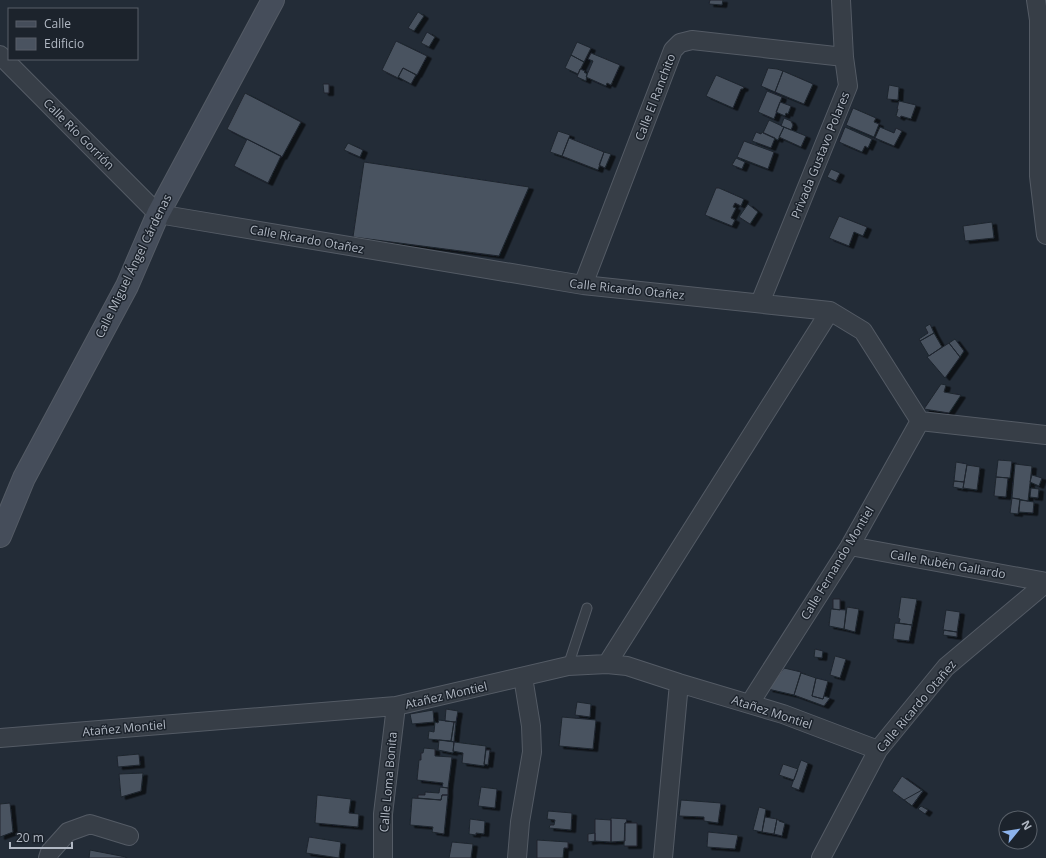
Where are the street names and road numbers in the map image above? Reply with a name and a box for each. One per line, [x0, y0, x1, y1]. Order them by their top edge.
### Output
street label: Calle El Ranchito [631, 51, 679, 143]
street label: Privada Gustavo Polares [787, 89, 853, 221]
street label: Calle Río Gorrión [40, 95, 118, 173]
street label: Calle Miguel Ángel Cárdenas [91, 191, 175, 341]
street label: Calle Ricardo Otañez [249, 221, 366, 257]
street label: Calle Ricardo Otañez [569, 275, 686, 304]
street label: Calle Fernando Montiel [796, 503, 878, 623]
street label: Calle Rubén Gallardo [889, 545, 1007, 583]
street label: Calle Ricardo Otañez [872, 656, 960, 756]
street label: Atañez Montiel [403, 677, 489, 713]
street label: Atañez Montiel [730, 691, 814, 733]
street label: Atañez Montiel [82, 716, 166, 740]
street label: Calle Loma Bonita [375, 731, 401, 833]

